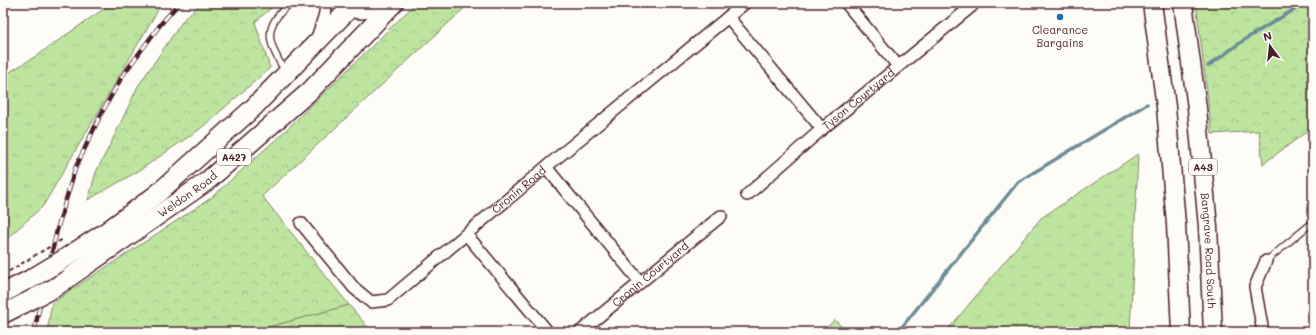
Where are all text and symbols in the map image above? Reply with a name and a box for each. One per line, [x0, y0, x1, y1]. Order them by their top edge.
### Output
marker: Clearance Bargains [1055, 12, 1065, 22]
place label: Clearance Bargains [1032, 22, 1088, 50]
north arrow [1250, 26, 1290, 66]
text: N [1261, 28, 1273, 44]
street label: Tyson Courtyard [819, 65, 897, 133]
road number: A427 [217, 149, 251, 165]
road number: A43 [1189, 159, 1217, 175]
street label: Cronin Road [488, 162, 549, 217]
street label: Weldon Road [154, 168, 220, 220]
street label: Bangrave Road South [1198, 192, 1220, 309]
street label: Cronin Courtyard [609, 238, 691, 310]

